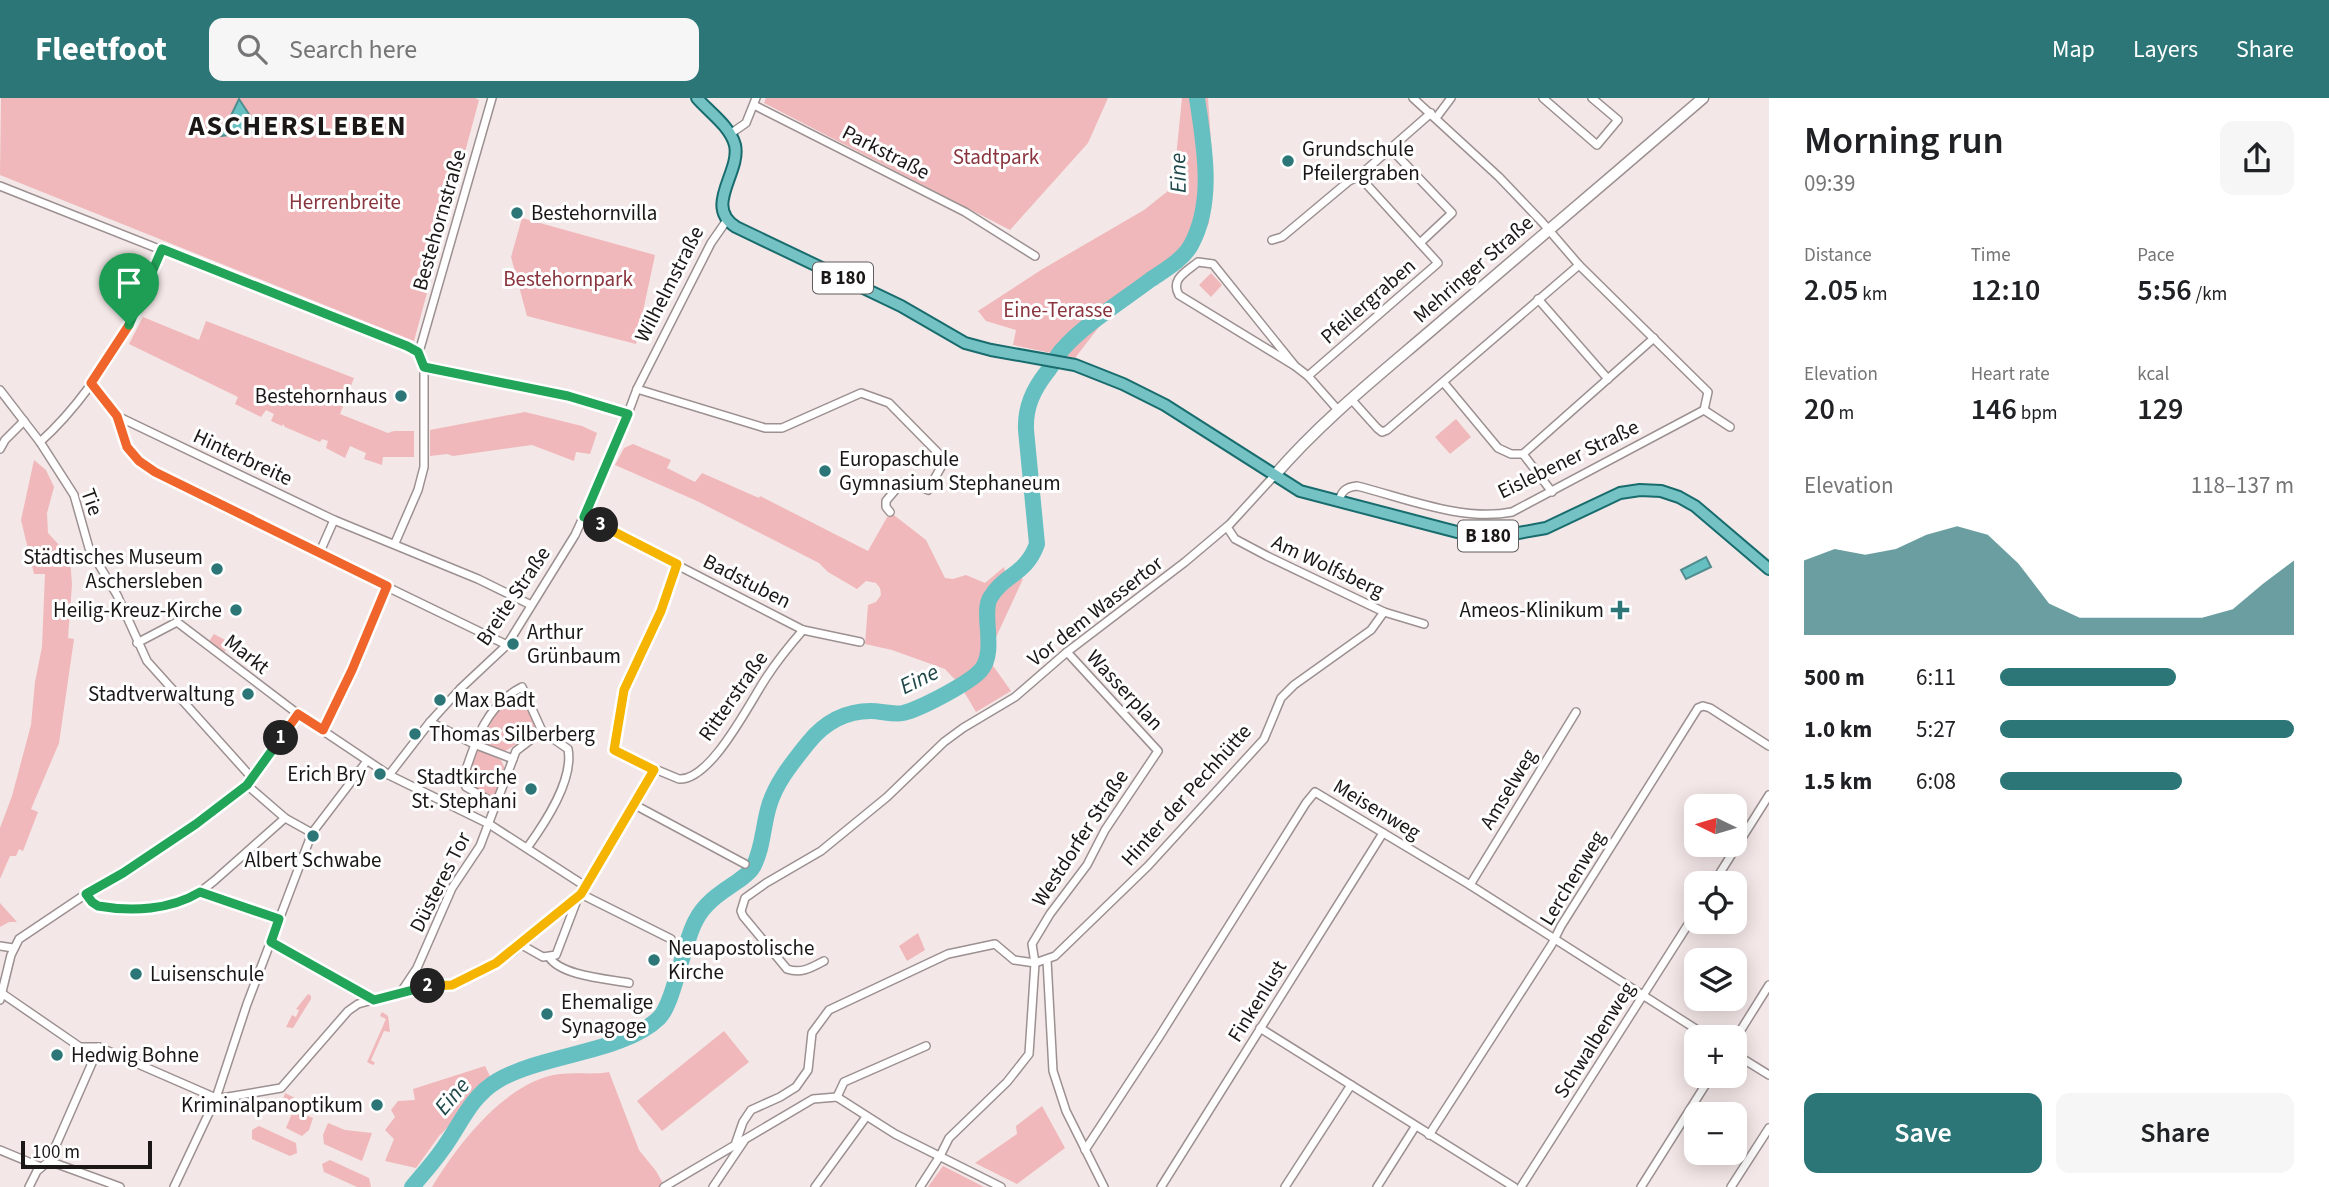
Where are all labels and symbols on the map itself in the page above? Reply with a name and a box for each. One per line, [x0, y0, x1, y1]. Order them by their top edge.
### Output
district label: ASCHERSLEBEN [187, 106, 408, 146]
street label: Parkstraße [837, 117, 935, 187]
place label: Grundschule Pfeilergraben [1302, 134, 1420, 188]
park label: Stadtpark [953, 142, 1040, 172]
street label: Bestehornstraße [405, 146, 473, 294]
water label: Eine [1161, 153, 1195, 193]
marker: Grundschule Pfeilergraben [1280, 153, 1296, 169]
park label: Herrenbreite [289, 187, 401, 217]
place label: Bestehornvilla [531, 198, 657, 228]
marker: Bestehornvilla [509, 205, 525, 221]
street label: Mehringer Straße [1406, 208, 1540, 330]
street label: Wilhelmstraße [627, 221, 711, 347]
street label: Pfeilergraben [1314, 251, 1422, 351]
pin [99, 253, 159, 325]
road number: B 180 [813, 262, 873, 294]
park label: Bestehornpark [503, 264, 633, 294]
park label: Eine-Terasse [1003, 295, 1113, 325]
place label: Bestehornhaus [255, 381, 387, 411]
marker: Bestehornhaus [393, 388, 409, 404]
street label: Eislebener Straße [1492, 412, 1644, 506]
street label: Hinterbreite [188, 421, 298, 493]
place label: Europaschule Gymnasium Stephaneum [839, 444, 1061, 498]
marker: Europaschule Gymnasium Stephaneum [817, 463, 833, 479]
street label: Tie [73, 484, 111, 520]
pin: 3 [584, 508, 618, 542]
road number: B 180 [1458, 520, 1518, 551]
street label: Am Wolfsberg [1267, 527, 1389, 605]
street label: Breite Straße [469, 540, 557, 652]
place label: Städtisches Museum Aschersleben [23, 542, 203, 596]
street label: Badstuben [698, 546, 796, 616]
street label: Vor dem Wassertor [1021, 548, 1170, 673]
marker: Städtisches Museum Aschersleben [209, 561, 225, 577]
place label: Heilig-Kreuz-Kirche [53, 595, 222, 625]
place label: Ameos-Klinikum [1460, 595, 1604, 625]
marker: Ameos-Klinikum [1610, 600, 1630, 620]
marker: Heilig-Kreuz-Kirche [228, 602, 244, 618]
place label: Arthur Grünbaum [527, 617, 621, 671]
street label: Markt [218, 627, 276, 681]
marker: Arthur Grünbaum [505, 636, 521, 652]
street label: Wasserplan [1080, 643, 1170, 737]
street label: Ritterstraße [691, 645, 775, 747]
water label: Eine [894, 655, 944, 703]
place label: Stadtverwaltung [88, 679, 234, 709]
place label: Max Badt [454, 685, 535, 715]
marker: Stadtverwaltung [240, 686, 256, 702]
marker: Max Badt [432, 692, 448, 708]
street label: Hinter der Pechhütte [1114, 717, 1258, 873]
place label: Thomas Silberberg [429, 719, 595, 749]
pin: 1 [264, 720, 298, 756]
marker: Thomas Silberberg [407, 726, 423, 742]
street label: Amselweg [1472, 743, 1544, 835]
place label: Erich Bry [287, 759, 366, 789]
place label: Stadtkirche St. Stephani [411, 762, 517, 816]
street label: Westdorfer Straße [1024, 764, 1136, 912]
marker: Erich Bry [372, 766, 388, 782]
street label: Meisenweg [1328, 771, 1427, 847]
marker: Stadtkirche St. Stephani [523, 781, 539, 797]
north arrow [1684, 794, 1746, 858]
street label: Lerchenweg [1532, 824, 1612, 931]
street label: Düsteres Tor [402, 826, 478, 937]
marker: Albert Schwabe [305, 828, 321, 844]
place label: Albert Schwabe [244, 845, 382, 875]
place label: Neuapostolische Kirche [668, 933, 814, 987]
marker: Neuapostolische Kirche [646, 952, 662, 968]
street label: Finkenlust [1220, 954, 1294, 1048]
place label: Luisenschule [150, 959, 264, 989]
marker: Luisenschule [128, 966, 144, 982]
pin: 2 [410, 968, 446, 1004]
street label: Schwalbenweg [1546, 976, 1642, 1104]
place label: Ehemalige Synagoge [561, 987, 653, 1041]
marker: Ehemalige Synagoge [539, 1006, 555, 1022]
place label: Hedwig Bohne [71, 1040, 199, 1070]
marker: Hedwig Bohne [49, 1047, 65, 1063]
water label: Eine [426, 1070, 478, 1122]
place label: Kriminalpanoptikum [181, 1090, 363, 1120]
marker: Kriminalpanoptikum [369, 1097, 385, 1113]
scale bar [21, 1138, 152, 1170]

